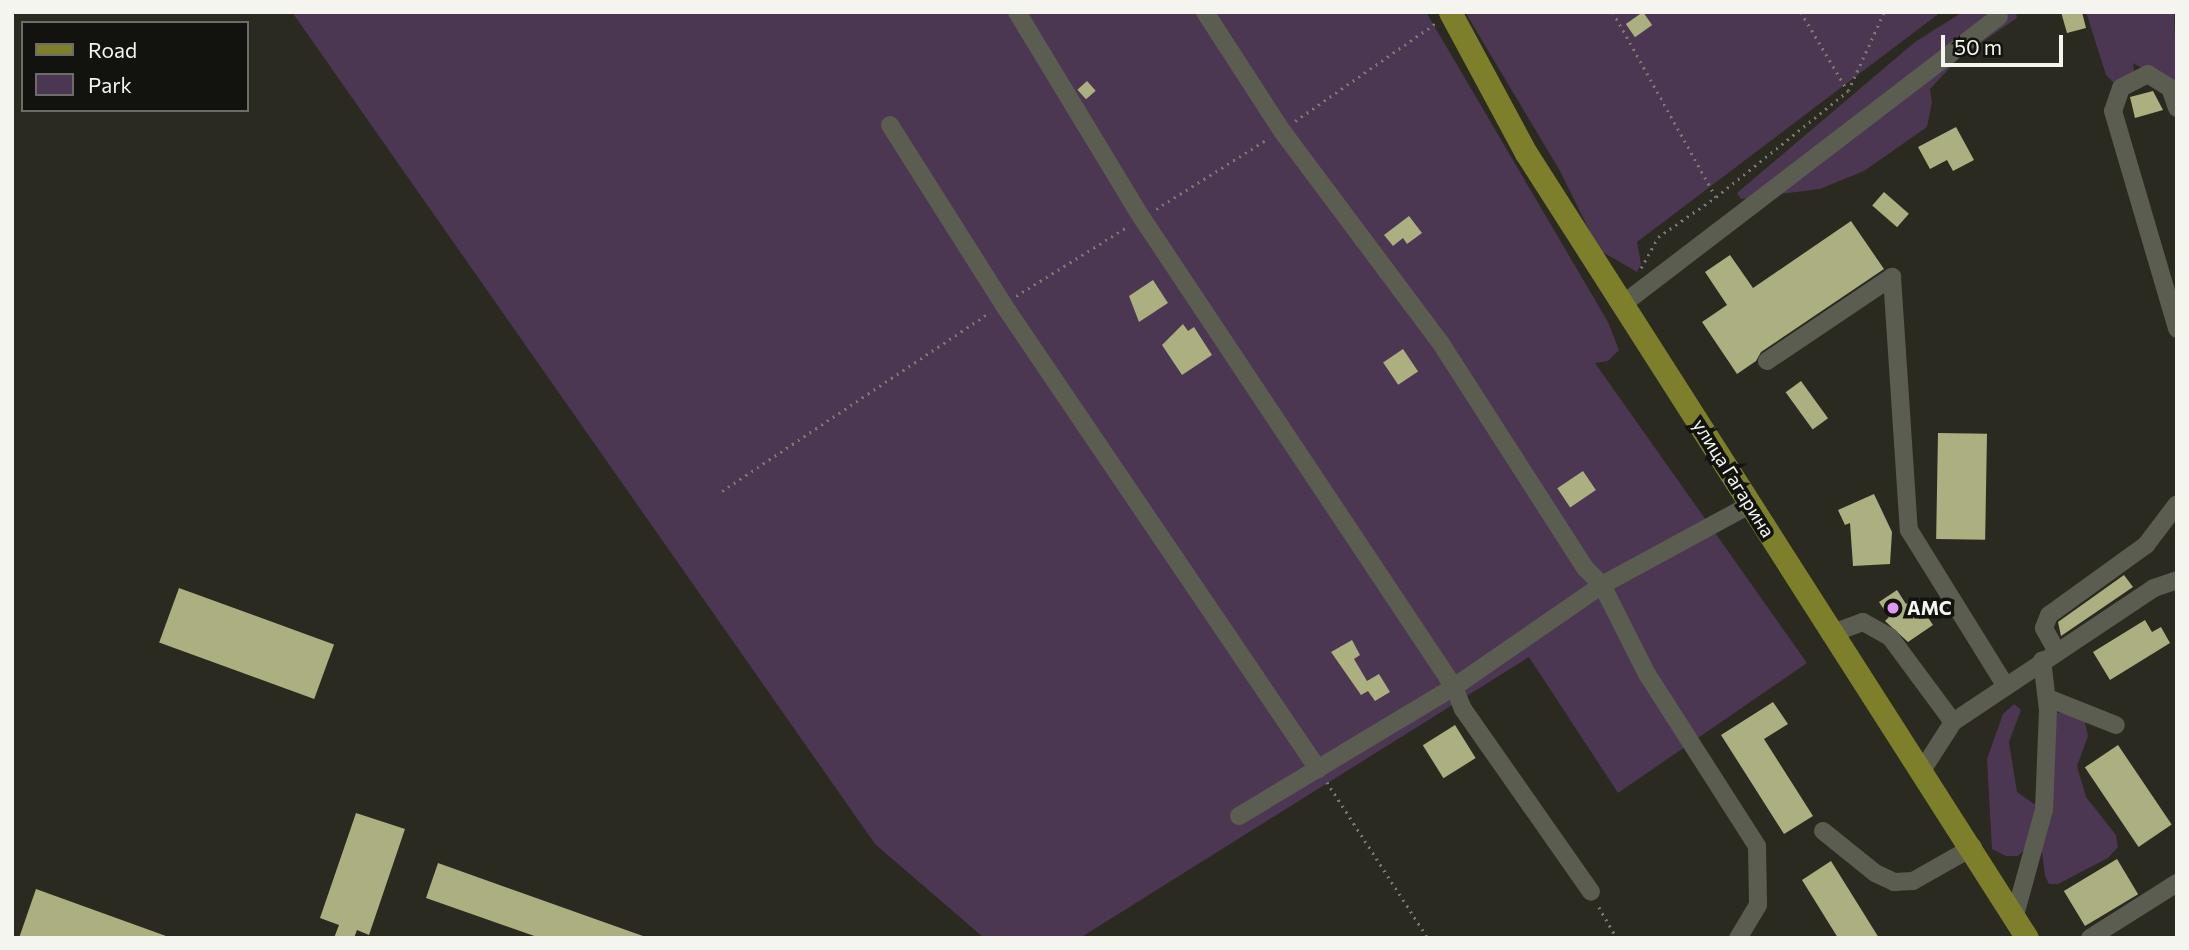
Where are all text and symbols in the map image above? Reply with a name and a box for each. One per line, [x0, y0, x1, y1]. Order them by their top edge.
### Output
legend [21, 21, 248, 112]
scale bar [1944, 21, 2066, 65]
text: 50 m [1954, 34, 2002, 59]
text: Road [88, 37, 137, 62]
text: Park [88, 72, 132, 97]
street label: улица Гагарина [1688, 415, 1780, 541]
place label: AMC [1907, 597, 1952, 619]
marker: AMC [1885, 600, 1901, 616]

